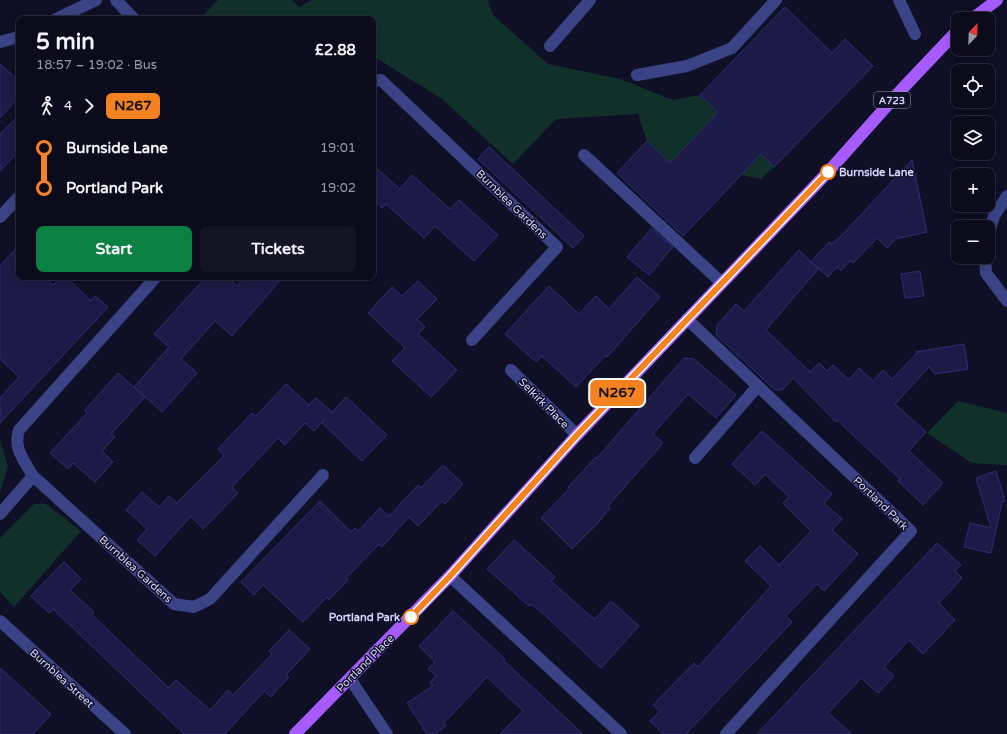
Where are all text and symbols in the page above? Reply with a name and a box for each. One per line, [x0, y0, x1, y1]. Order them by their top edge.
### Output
north arrow [951, 12, 995, 56]
map controls [951, 12, 995, 264]
text: 5 min [36, 29, 95, 55]
text: £2.88 [315, 41, 356, 59]
text: 18:57 – 19:02 · Bus [36, 57, 157, 73]
button: locate [951, 64, 995, 108]
road number: A723 [874, 92, 910, 108]
icon: walk [36, 95, 58, 117]
icon: forward [78, 95, 100, 117]
text: N267 [114, 97, 152, 114]
text: 4 [64, 98, 72, 114]
button: layers [951, 116, 995, 160]
text: Burnside Lane [66, 139, 168, 157]
text: 19:01 [320, 140, 356, 156]
marker: Burnside Lane [820, 164, 836, 180]
place label: Burnside Lane [839, 166, 914, 179]
street label: Burnblea Gardens [473, 167, 550, 242]
button: + [951, 168, 995, 212]
text: Portland Park [66, 179, 163, 197]
text: 19:02 [320, 180, 356, 196]
button: − [951, 220, 995, 264]
button: Start [36, 226, 192, 272]
button: Tickets [200, 226, 356, 272]
street label: Selkirk Place [516, 375, 572, 431]
line badge: N267 [589, 380, 645, 406]
text: N267 [598, 384, 636, 401]
street label: Portland Park [851, 474, 911, 533]
street label: Burnblea Gardens [96, 533, 175, 606]
marker: Portland Park [403, 609, 419, 625]
place label: Portland Park [329, 611, 400, 624]
street label: Portland Place [334, 632, 397, 695]
street label: Burnblea Street [27, 646, 96, 710]

